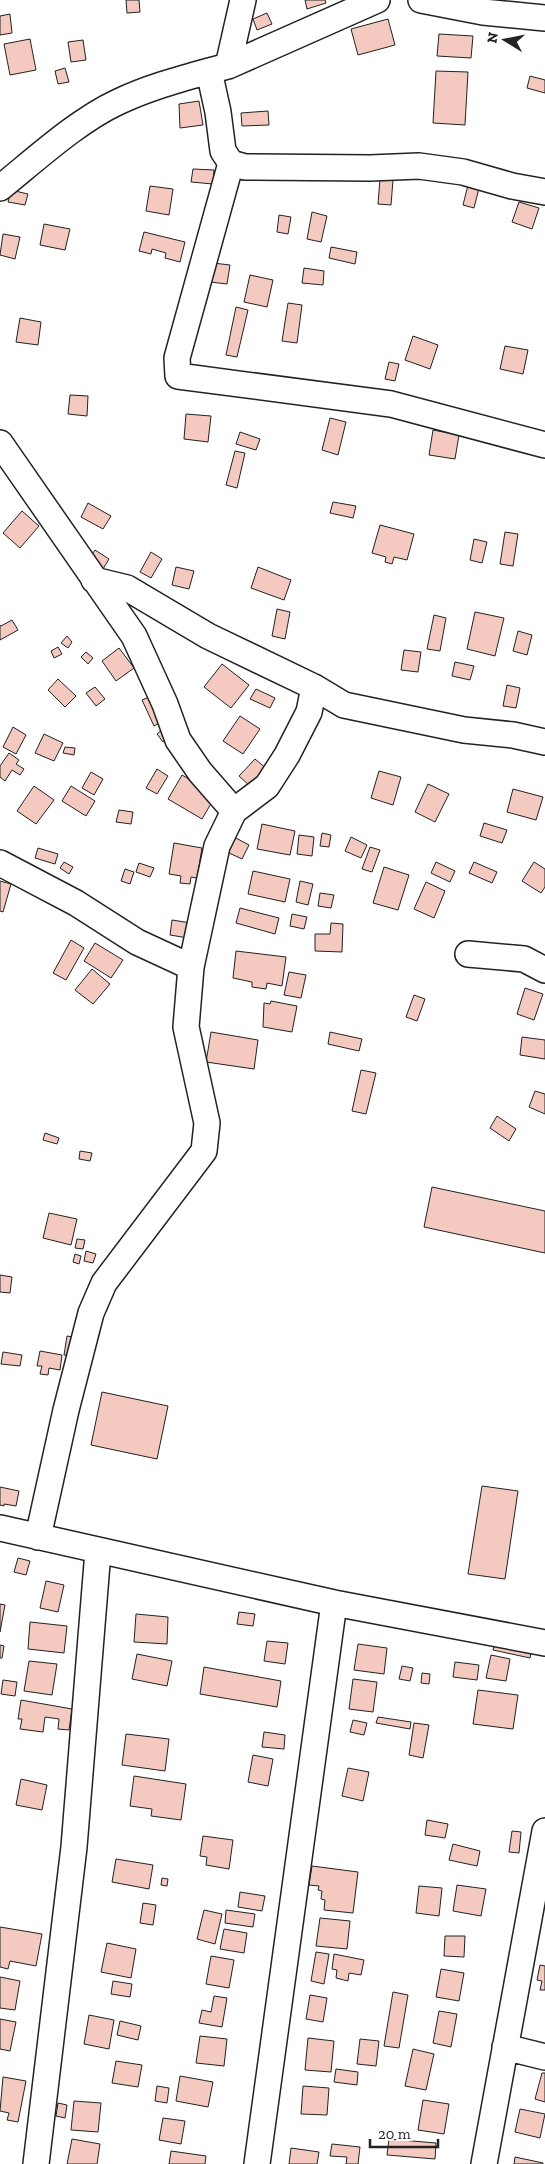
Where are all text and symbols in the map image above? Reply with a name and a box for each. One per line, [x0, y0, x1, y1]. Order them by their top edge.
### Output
north arrow [480, 15, 530, 65]
text: N [483, 31, 502, 45]
scale bar [370, 2116, 438, 2148]
text: 20 m [378, 2125, 411, 2143]

